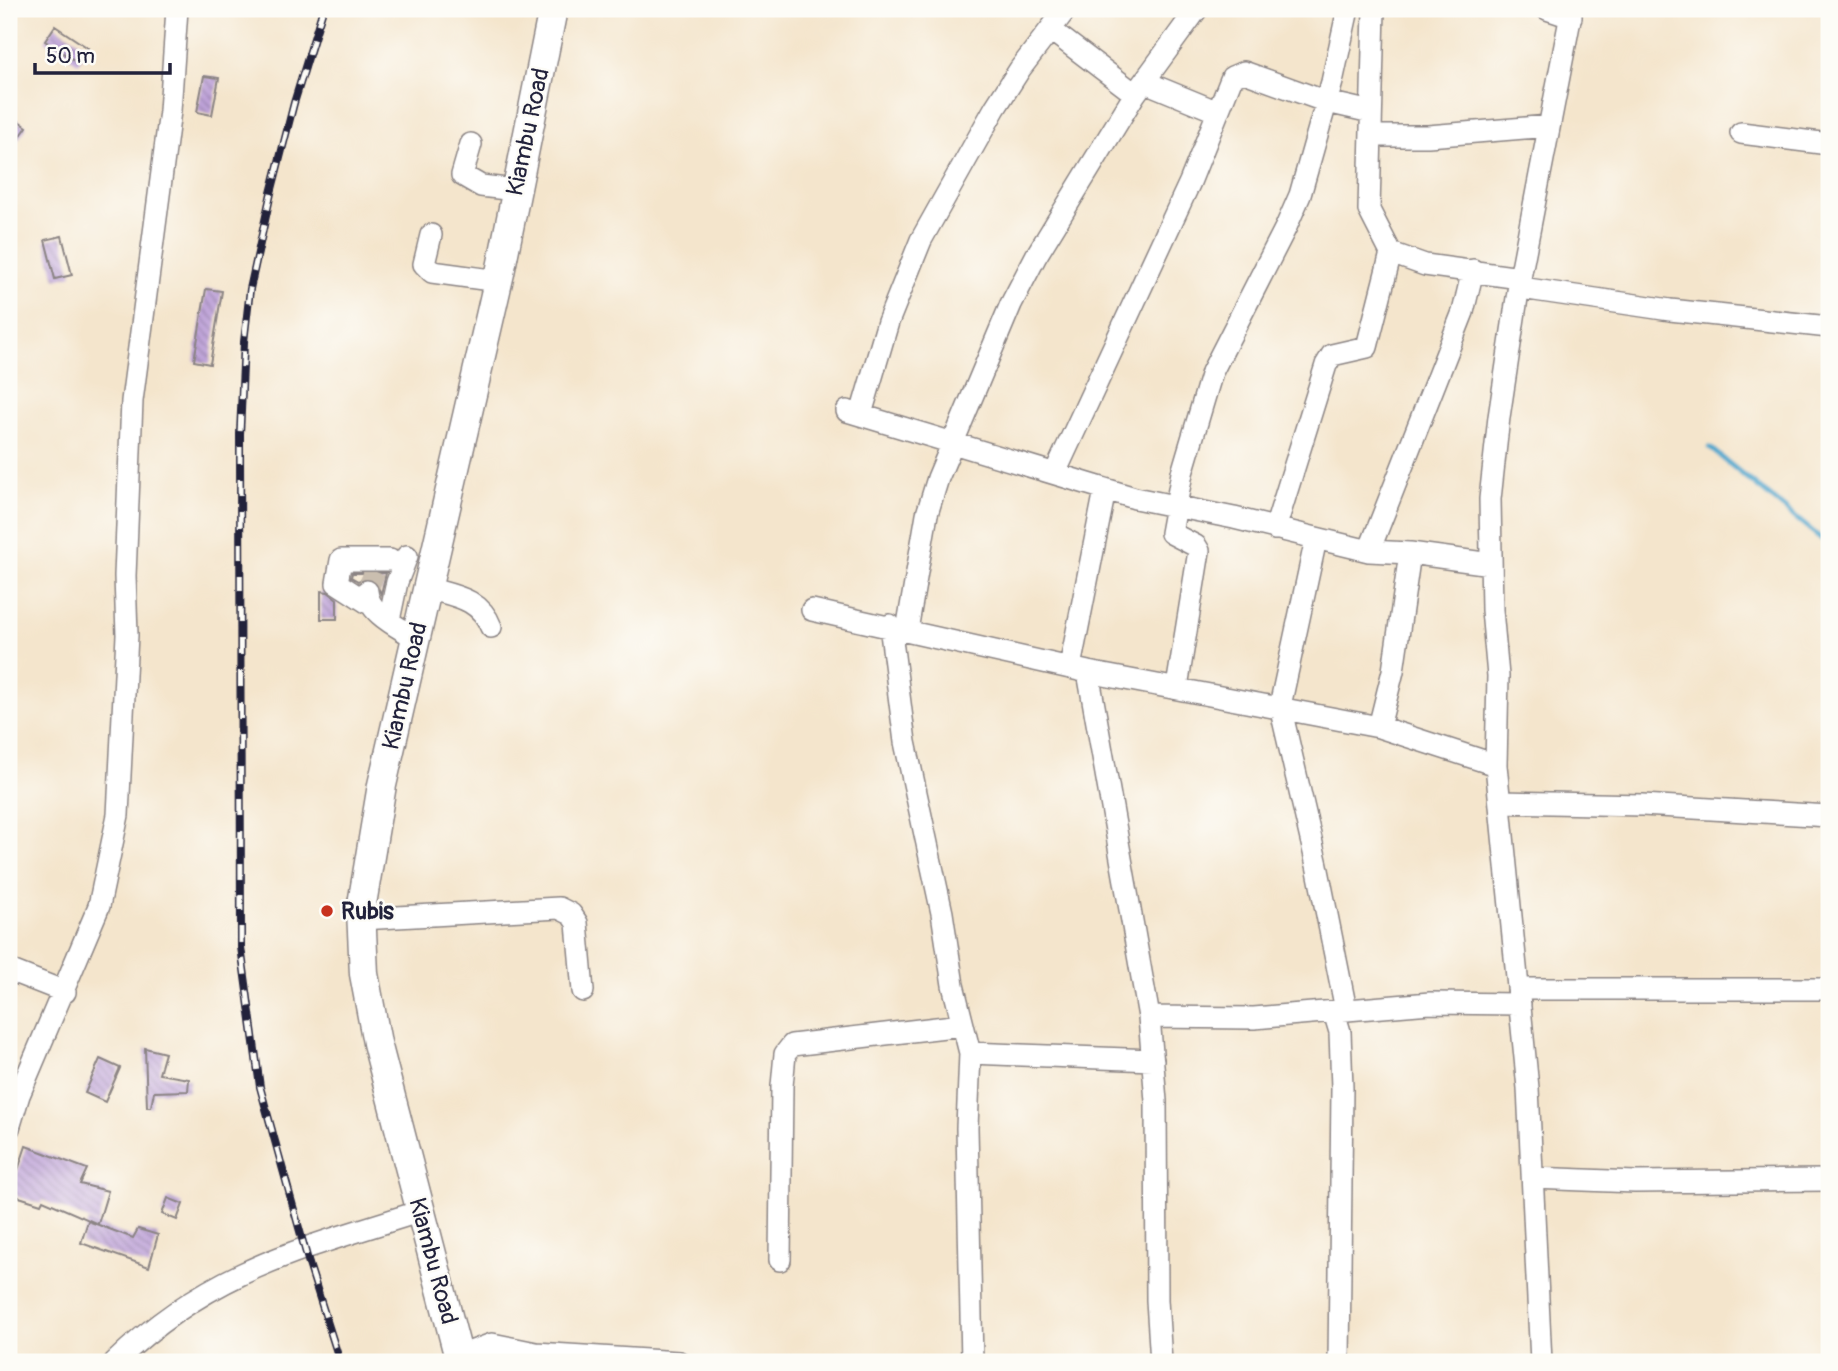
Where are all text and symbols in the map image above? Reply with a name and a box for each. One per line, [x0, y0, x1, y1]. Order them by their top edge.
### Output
scale bar [35, 32, 170, 76]
text: 50 m [46, 43, 95, 70]
street label: Kiambu Road [500, 65, 556, 199]
street label: Kiambu Road [376, 619, 434, 753]
place label: Rubis [341, 897, 394, 926]
marker: Rubis [319, 903, 335, 919]
street label: Kiambu Road [402, 1194, 464, 1328]

